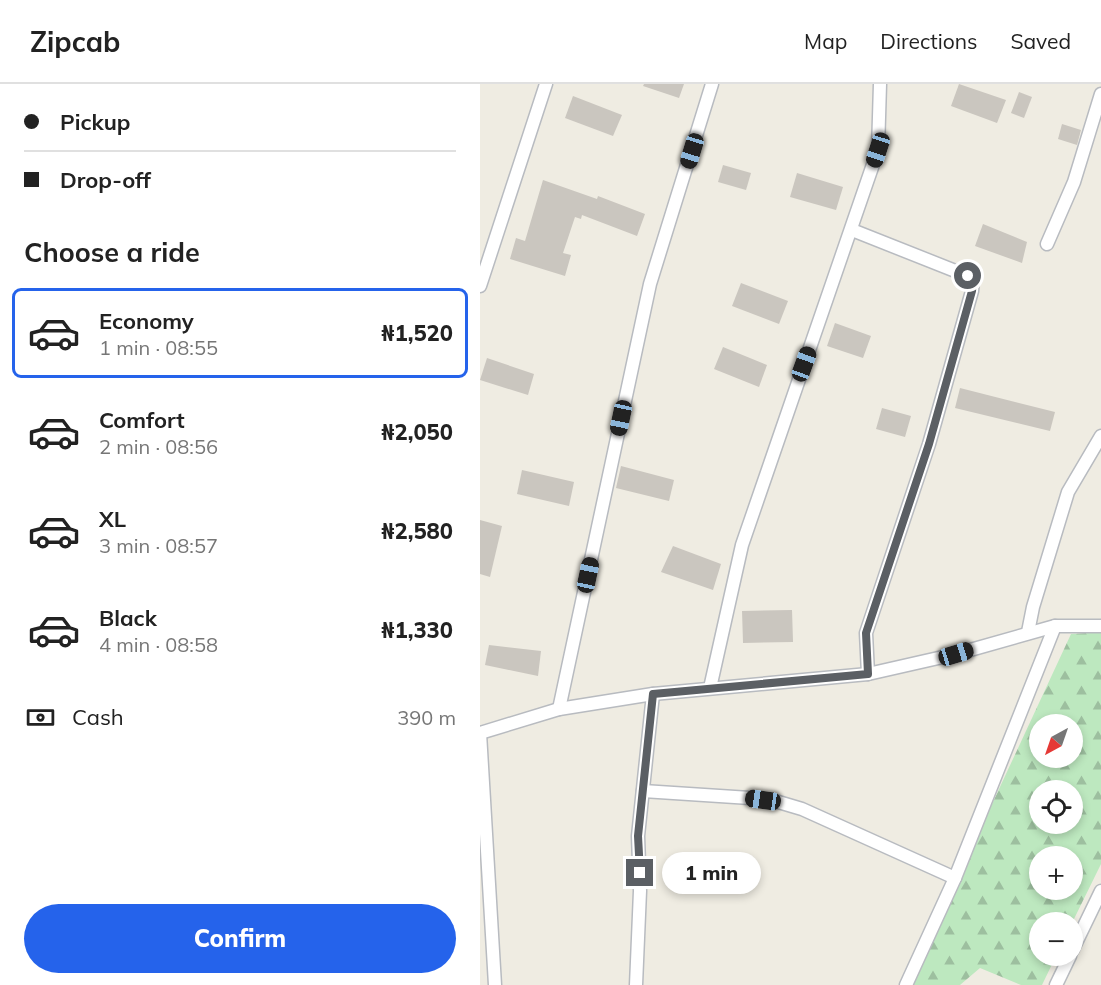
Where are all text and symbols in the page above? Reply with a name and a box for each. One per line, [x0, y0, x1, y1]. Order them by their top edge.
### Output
text: Zipcab [30, 24, 120, 59]
text: Map [804, 28, 847, 54]
text: Directions [880, 28, 977, 54]
text: Saved [1010, 28, 1071, 54]
text: Pickup [60, 108, 130, 136]
car [864, 130, 892, 170]
car [678, 131, 706, 171]
text: Drop-off [60, 166, 151, 194]
text: Choose a ride [24, 235, 200, 269]
route start [954, 262, 981, 289]
icon: car [27, 306, 81, 360]
text: Economy [99, 307, 194, 335]
text: ₦1,520 [381, 319, 453, 347]
text: 1 min · 08:55 [99, 335, 218, 360]
car [789, 344, 819, 384]
car [608, 399, 634, 437]
icon: car [27, 405, 81, 459]
text: Comfort [99, 406, 185, 434]
text: ₦2,050 [381, 418, 453, 446]
text: 2 min · 08:56 [99, 434, 218, 459]
icon: car [27, 504, 81, 558]
text: XL [99, 505, 126, 533]
text: ₦2,580 [381, 517, 453, 545]
text: 3 min · 08:57 [99, 533, 218, 558]
car [575, 556, 601, 594]
icon: car [27, 603, 81, 657]
text: Black [99, 604, 157, 632]
text: ₦1,330 [381, 616, 453, 644]
text: 4 min · 08:58 [99, 632, 218, 657]
car [936, 640, 976, 668]
icon: cash [24, 701, 57, 734]
text: Cash [72, 703, 124, 731]
text: 390 m [397, 705, 456, 730]
north arrow [1029, 714, 1083, 768]
map controls [1029, 714, 1083, 966]
button: locate [1029, 780, 1083, 834]
car [744, 789, 782, 811]
button: + [1029, 846, 1083, 900]
callout: 1 min [661, 852, 760, 894]
route end [626, 859, 653, 886]
text: 1 min [685, 860, 738, 885]
button: Confirm [24, 904, 456, 973]
button: − [1029, 912, 1083, 966]

